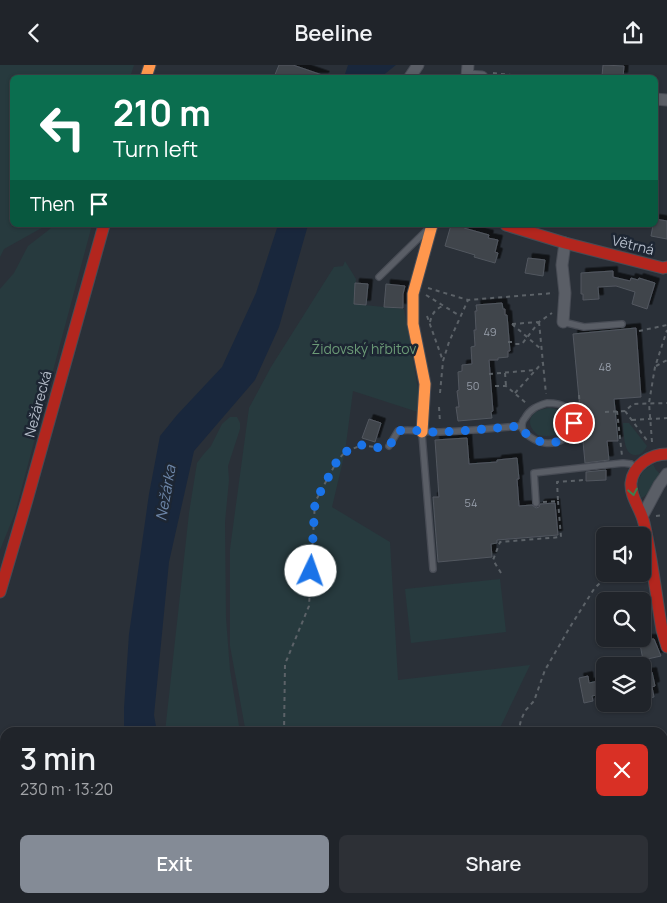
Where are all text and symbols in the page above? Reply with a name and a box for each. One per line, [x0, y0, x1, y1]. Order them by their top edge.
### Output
text: Beeline [294, 18, 373, 48]
icon: back [20, 19, 48, 47]
icon: share [619, 19, 647, 47]
text: 210 m [113, 89, 211, 137]
icon: left [30, 95, 95, 160]
text: Turn left [113, 134, 198, 164]
icon: arrive [85, 190, 113, 218]
text: Then [30, 191, 75, 217]
street label: Větrná [610, 230, 656, 259]
house number: 49 [483, 324, 497, 339]
park label: Židovský hřbitov [312, 339, 416, 358]
house number: 48 [599, 359, 611, 374]
street label: Nežárecká [20, 369, 56, 439]
house number: 50 [466, 378, 480, 393]
pin [553, 402, 595, 444]
icon: arrive [560, 409, 588, 437]
water label: Nežárka [150, 463, 181, 522]
one-way arrow [627, 488, 638, 497]
house number: 54 [465, 495, 477, 510]
map controls [596, 527, 651, 712]
button: sound [596, 527, 651, 582]
position arrow [284, 544, 336, 596]
button: search [596, 592, 651, 647]
button: layers [596, 657, 651, 712]
text: 3 min [20, 738, 96, 779]
button: close [596, 744, 648, 796]
text: 230 m · 13:20 [20, 778, 113, 800]
button: Exit [20, 835, 329, 893]
button: Share [339, 835, 648, 893]

